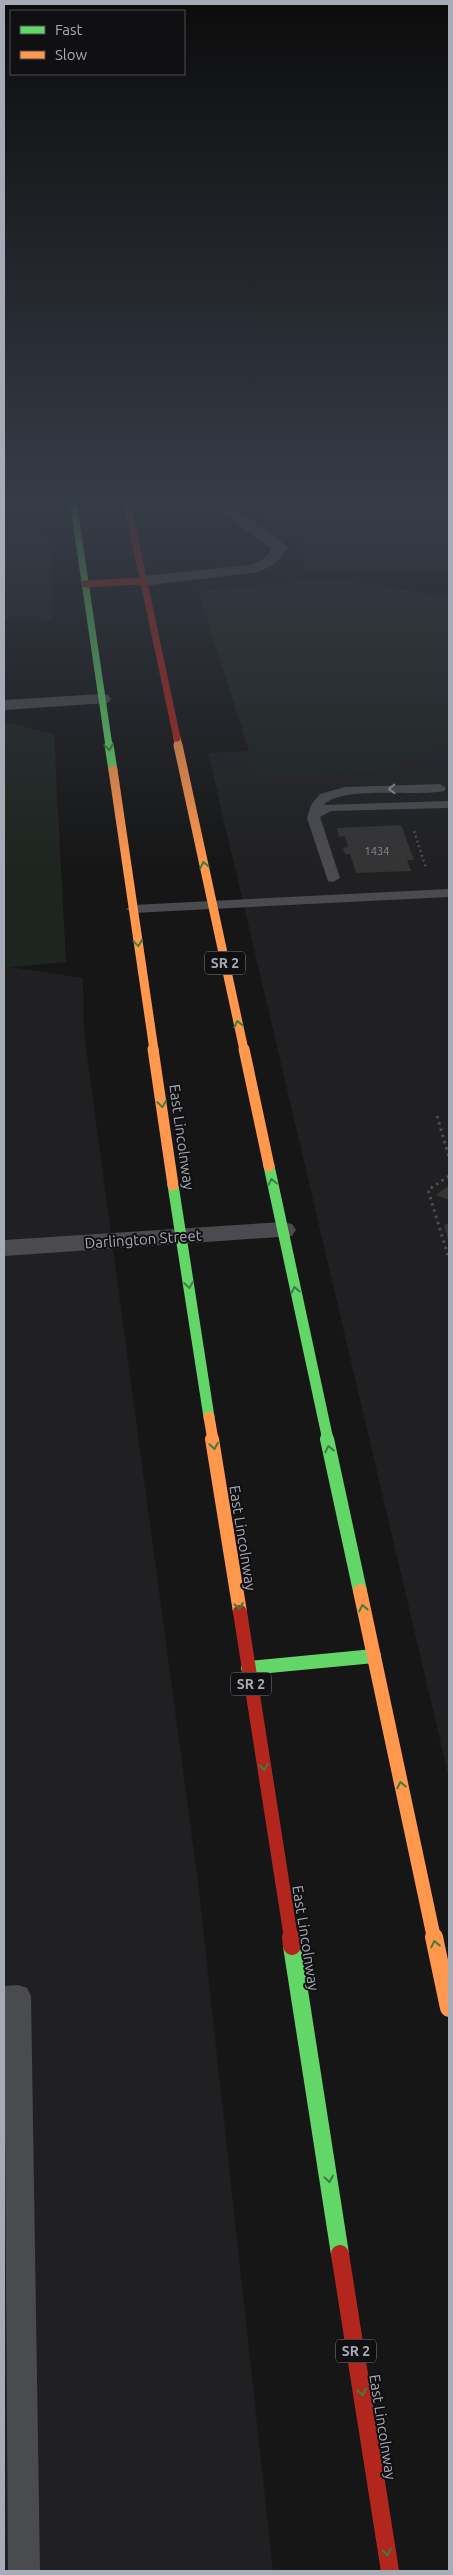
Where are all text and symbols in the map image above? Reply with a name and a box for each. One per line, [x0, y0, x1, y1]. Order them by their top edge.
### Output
legend [10, 10, 185, 75]
text: Fast [55, 21, 83, 38]
text: Slow [55, 46, 88, 63]
one-way arrow [103, 744, 114, 752]
one-way arrow [387, 784, 395, 795]
house number: 1434 [365, 845, 389, 857]
one-way arrow [199, 860, 210, 869]
one-way arrow [132, 939, 143, 947]
road number: SR 2 [205, 951, 245, 974]
one-way arrow [233, 1019, 244, 1028]
street label: East Lincolnway [166, 1083, 198, 1191]
one-way arrow [156, 1099, 166, 1108]
one-way arrow [268, 1178, 278, 1187]
street label: Darlington Street [84, 1226, 202, 1252]
one-way arrow [183, 1281, 193, 1290]
one-way arrow [291, 1286, 301, 1295]
one-way arrow [208, 1442, 218, 1450]
one-way arrow [325, 1445, 335, 1453]
street label: East Lincolnway [226, 1484, 260, 1592]
one-way arrow [233, 1602, 243, 1611]
one-way arrow [359, 1603, 369, 1612]
road number: SR 2 [231, 1672, 271, 1696]
one-way arrow [258, 1763, 268, 1771]
one-way arrow [396, 1780, 407, 1789]
street label: East Lincolnway [289, 1884, 323, 1992]
one-way arrow [431, 1939, 441, 1948]
one-way arrow [323, 2176, 334, 2184]
road number: SR 2 [336, 2340, 376, 2362]
street label: East Lincolnway [366, 2373, 400, 2481]
one-way arrow [357, 2387, 367, 2396]
one-way arrow [382, 2548, 392, 2557]

